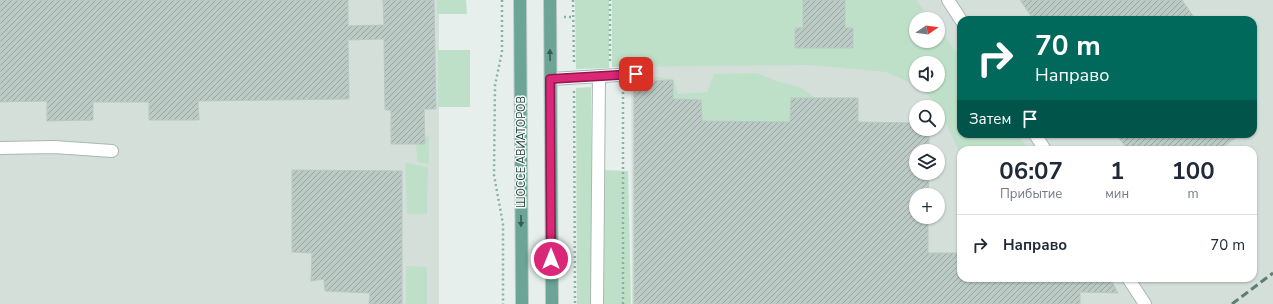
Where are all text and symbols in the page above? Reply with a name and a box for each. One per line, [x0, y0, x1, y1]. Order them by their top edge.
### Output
north arrow [909, 12, 945, 48]
map controls [909, 12, 945, 224]
text: 70 m [1035, 27, 1101, 65]
icon: right [969, 32, 1021, 84]
one-way arrow [547, 48, 553, 61]
button: sound [909, 56, 945, 92]
pin [619, 57, 653, 91]
icon: arrive [625, 63, 647, 85]
text: Направо [1035, 63, 1109, 87]
street label: ШОССЕ АВИАТОРОВ [514, 96, 529, 208]
button: search [909, 100, 945, 136]
icon: arrive [1019, 108, 1041, 130]
text: Затем [969, 109, 1011, 129]
button: layers [909, 144, 945, 180]
text: 06:07 [999, 155, 1063, 187]
text: 1 [1110, 155, 1124, 187]
text: 100 [1171, 155, 1215, 187]
text: Прибытие [1000, 185, 1062, 203]
text: мин [1105, 185, 1129, 203]
text: m [1187, 185, 1199, 203]
button: + [909, 188, 945, 224]
one-way arrow [518, 215, 524, 228]
icon: right [969, 234, 991, 256]
text: Направо [1003, 235, 1067, 255]
text: 70 m [1210, 235, 1245, 255]
position arrow [530, 238, 572, 280]

